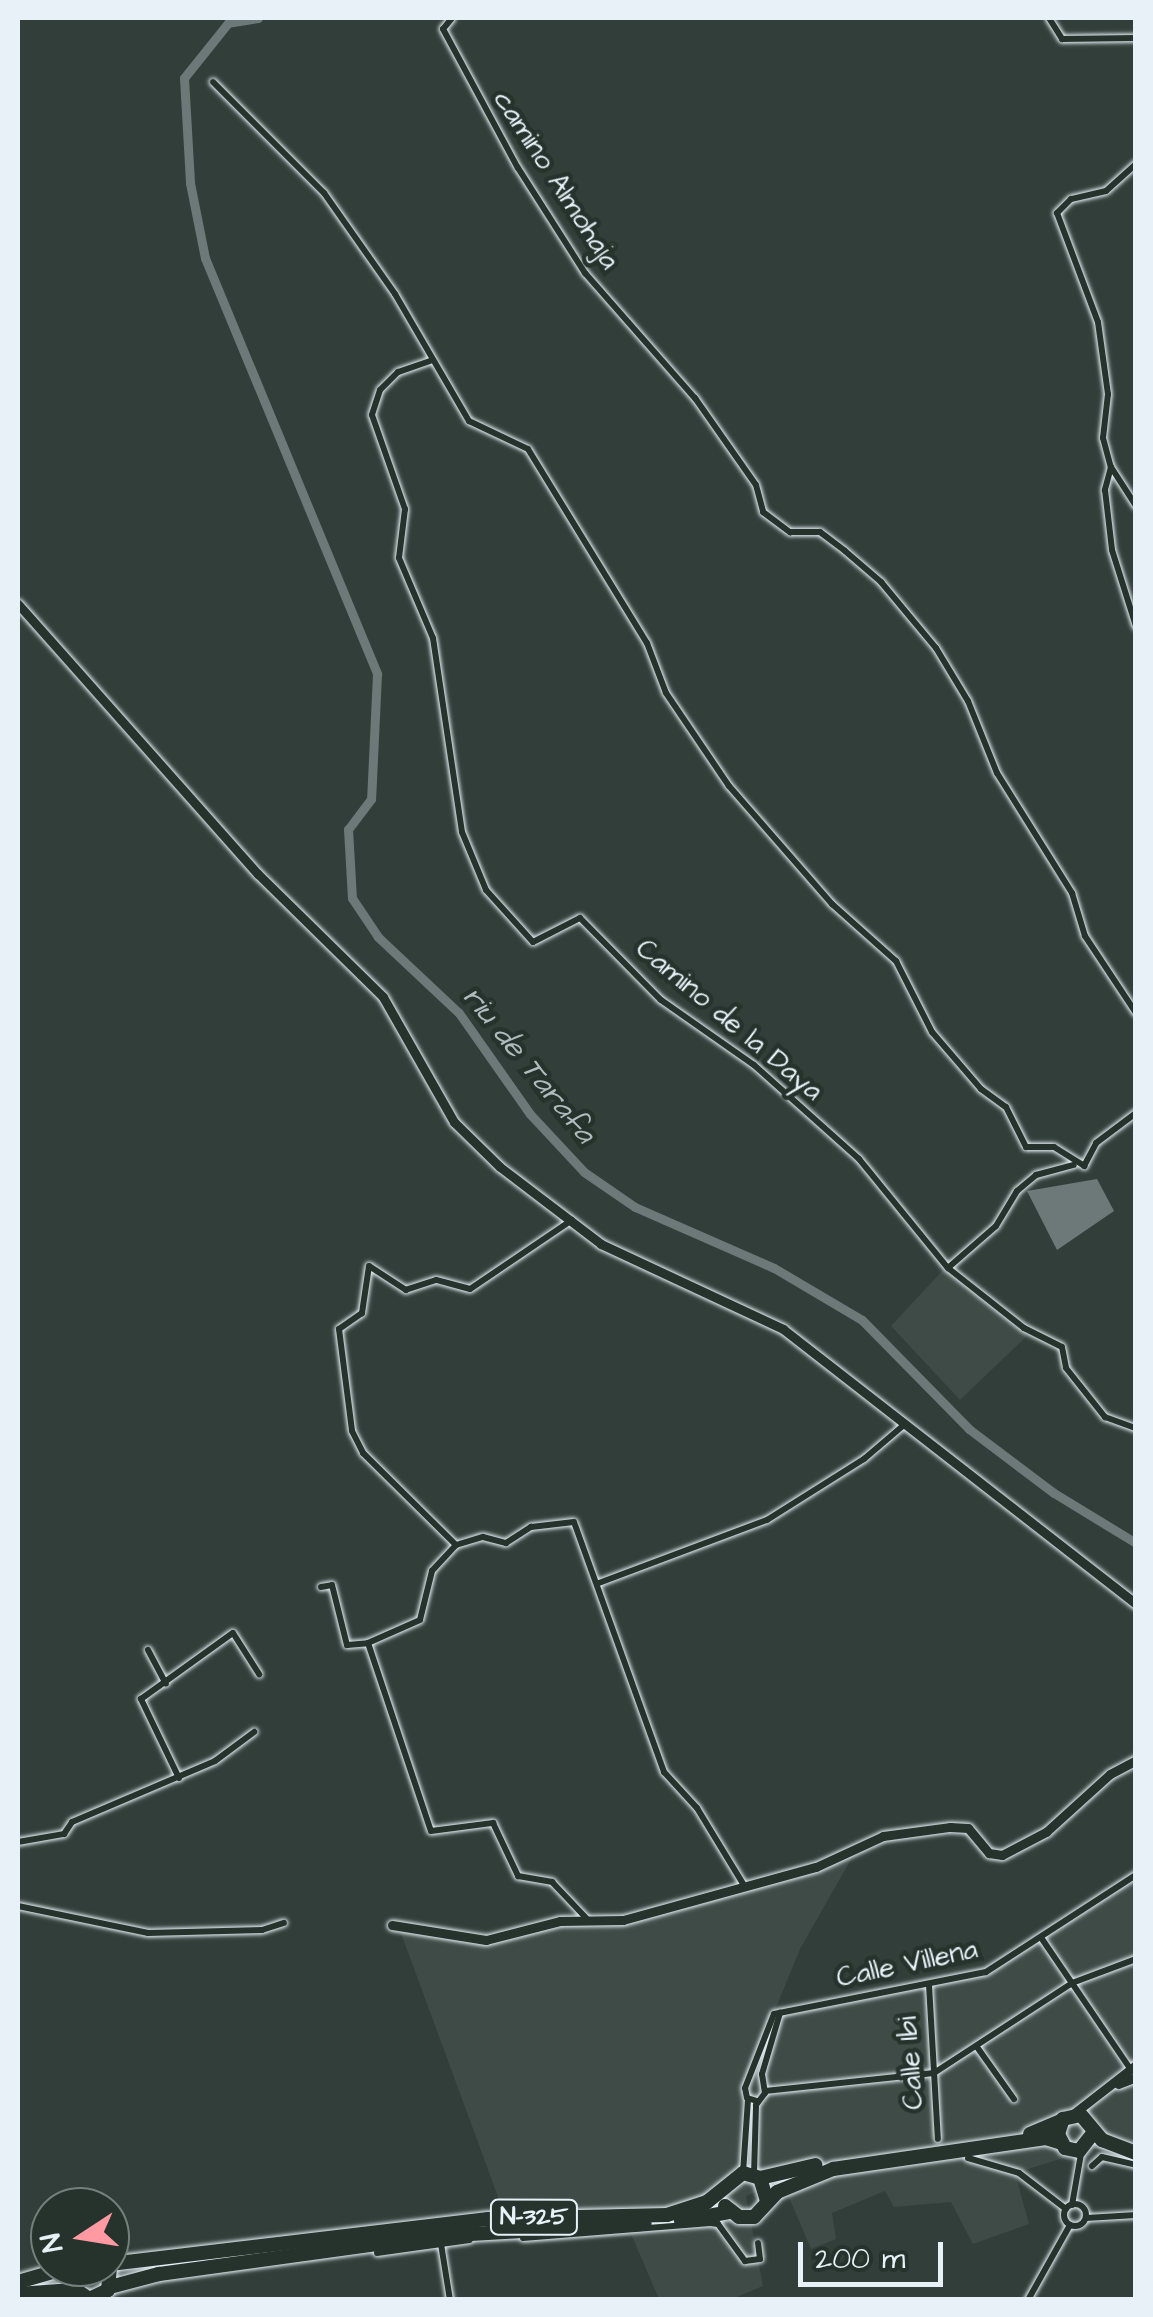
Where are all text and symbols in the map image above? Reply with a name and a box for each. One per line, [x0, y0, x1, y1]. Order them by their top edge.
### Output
street label: camino Almohaja [486, 84, 626, 276]
street label: Camino de la Daya [629, 932, 829, 1108]
water label: riu de Tarafa [455, 980, 603, 1150]
street label: Calle Villena [833, 1933, 981, 1995]
street label: Calle Ibi [891, 2015, 931, 2111]
north arrow [30, 2187, 130, 2287]
road number: N-325 [489, 2197, 579, 2237]
scale bar [803, 2222, 948, 2284]
text: N [31, 2230, 73, 2256]
text: 200 m [815, 2238, 905, 2280]

